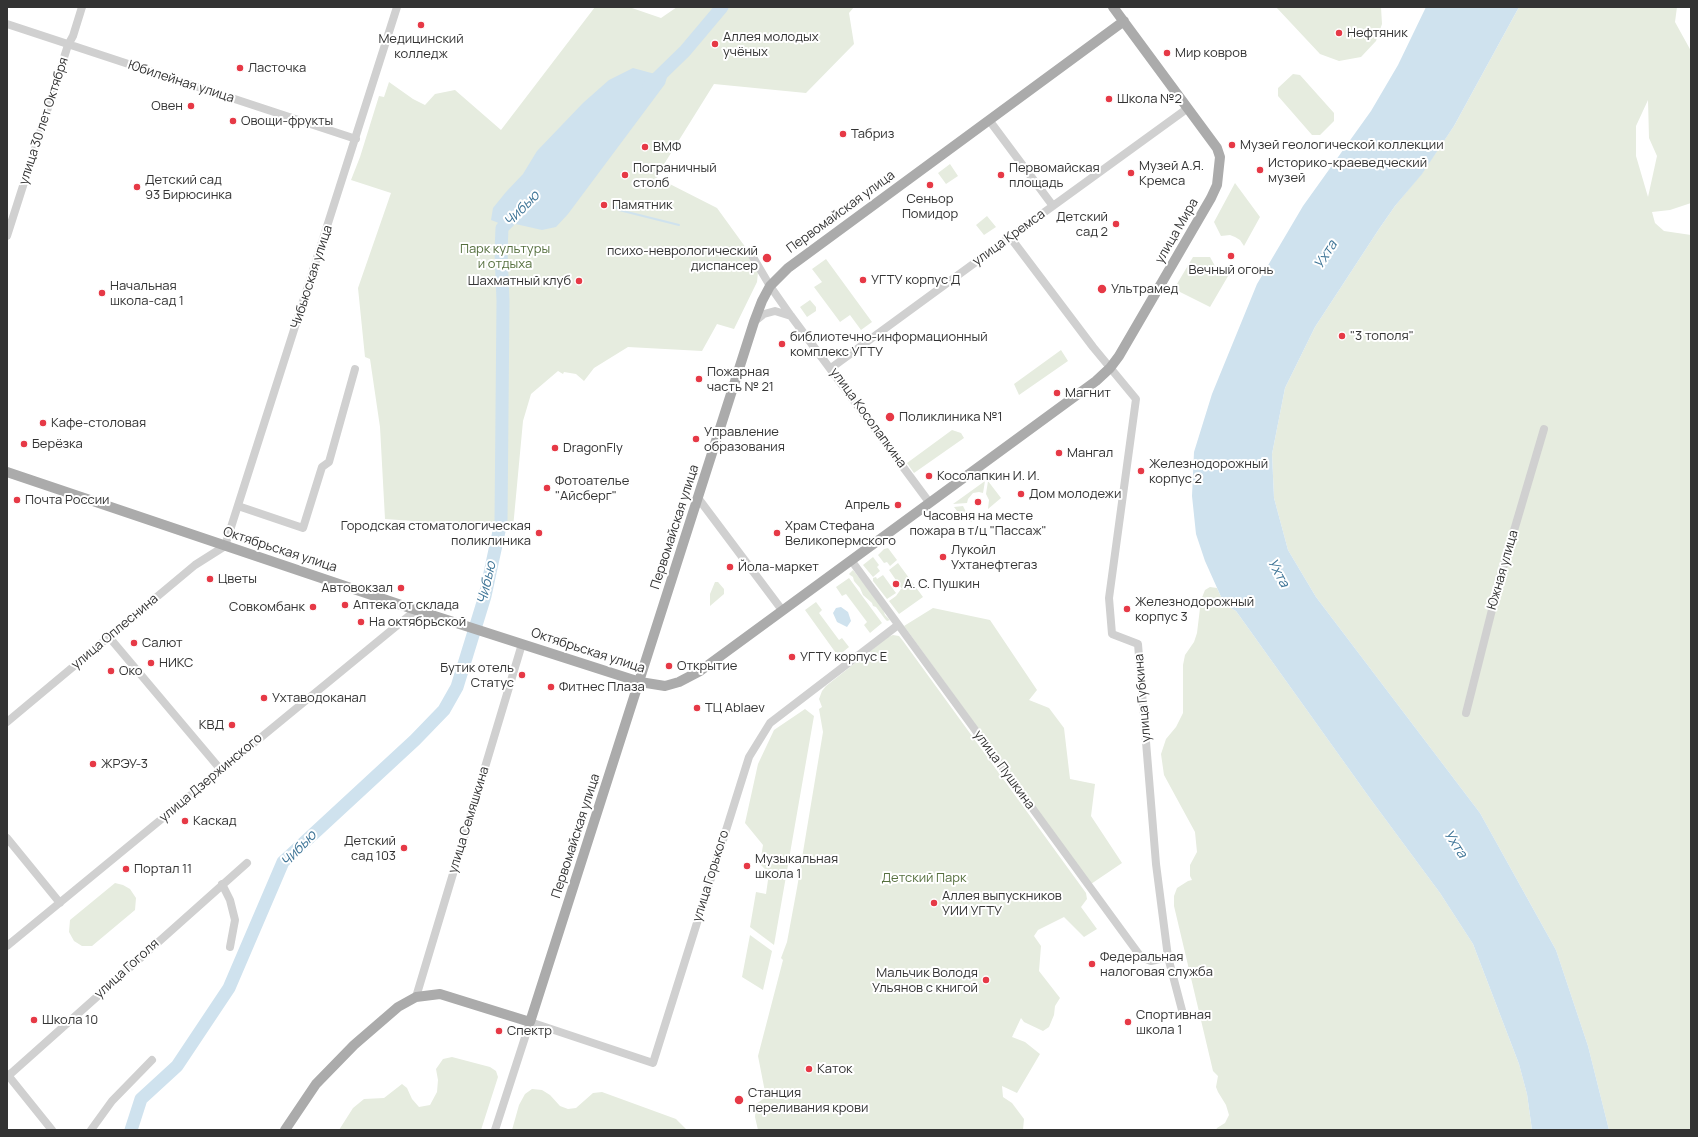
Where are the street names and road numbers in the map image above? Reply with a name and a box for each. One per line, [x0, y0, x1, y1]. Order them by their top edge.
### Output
street label: улица 30 лет Октября [16, 55, 72, 187]
street label: Юбилейная улица [126, 57, 236, 107]
street label: Первомайская улица [784, 168, 898, 256]
street label: улица Мира [1152, 196, 1202, 266]
street label: улица Кремса [970, 207, 1048, 269]
street label: Чибьюская улица [288, 223, 336, 331]
street label: улица Косолапкина [826, 365, 910, 471]
street label: Первомайская улица [648, 463, 702, 591]
street label: Октябрьская улица [221, 524, 339, 576]
street label: Южная улица [1484, 528, 1522, 612]
street label: улица Оплеснина [68, 591, 162, 673]
street label: Октябрьская улица [529, 625, 647, 677]
street label: улица Губкина [1131, 653, 1155, 743]
street label: улица Пушкина [970, 727, 1038, 813]
street label: улица Дзержинского [156, 730, 266, 826]
street label: улица Семяшкина [445, 765, 493, 875]
street label: Первомайская улица [549, 772, 603, 900]
street label: улица Горького [690, 828, 732, 924]
street label: улица Гоголя [92, 936, 162, 1002]

